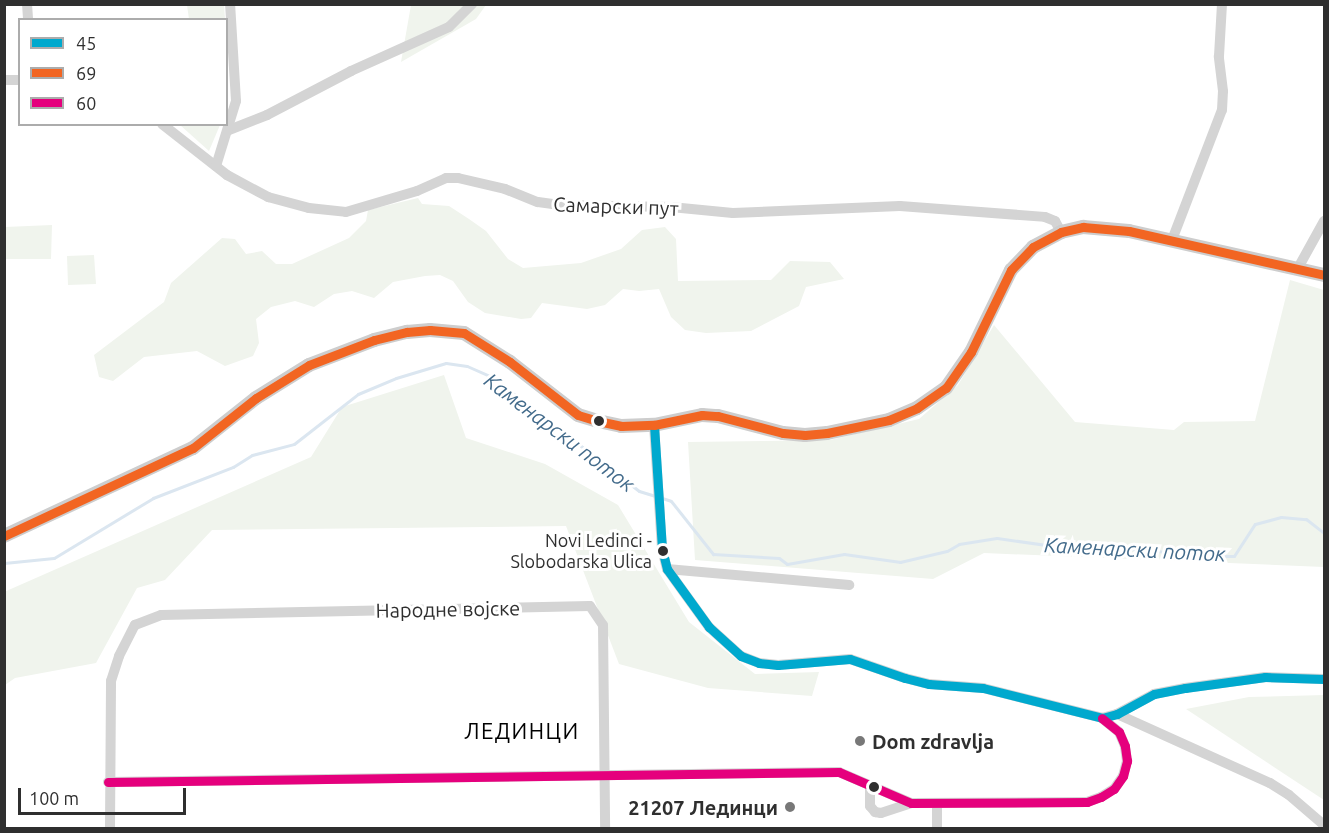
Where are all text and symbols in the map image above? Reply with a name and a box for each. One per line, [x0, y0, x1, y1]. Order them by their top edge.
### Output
legend [18, 18, 228, 126]
text: 45 [76, 33, 96, 53]
text: 69 [76, 63, 96, 83]
text: 60 [76, 93, 96, 113]
street label: Самарски пут [553, 192, 679, 220]
water label: Каменарски поток [480, 367, 640, 497]
unlabelled marker [593, 415, 605, 427]
place label: Novi Ledinci - Slobodarska Ulica [510, 530, 652, 572]
water label: Каменарски поток [1043, 532, 1227, 566]
marker: Novi Ledinci - Slobodarska Ulica [657, 545, 669, 557]
street label: Народне војске [376, 596, 520, 622]
district label: ЛЕДИНЦИ [464, 718, 580, 744]
place label: Dom zdravlja [872, 729, 994, 753]
marker: Dom zdravlja [853, 734, 867, 748]
scale bar [21, 776, 189, 814]
unlabelled marker [868, 781, 880, 793]
text: 100 m [29, 788, 79, 808]
place label: 21207 Лединци [628, 795, 778, 819]
marker: 21207 Лединци [783, 800, 797, 814]

